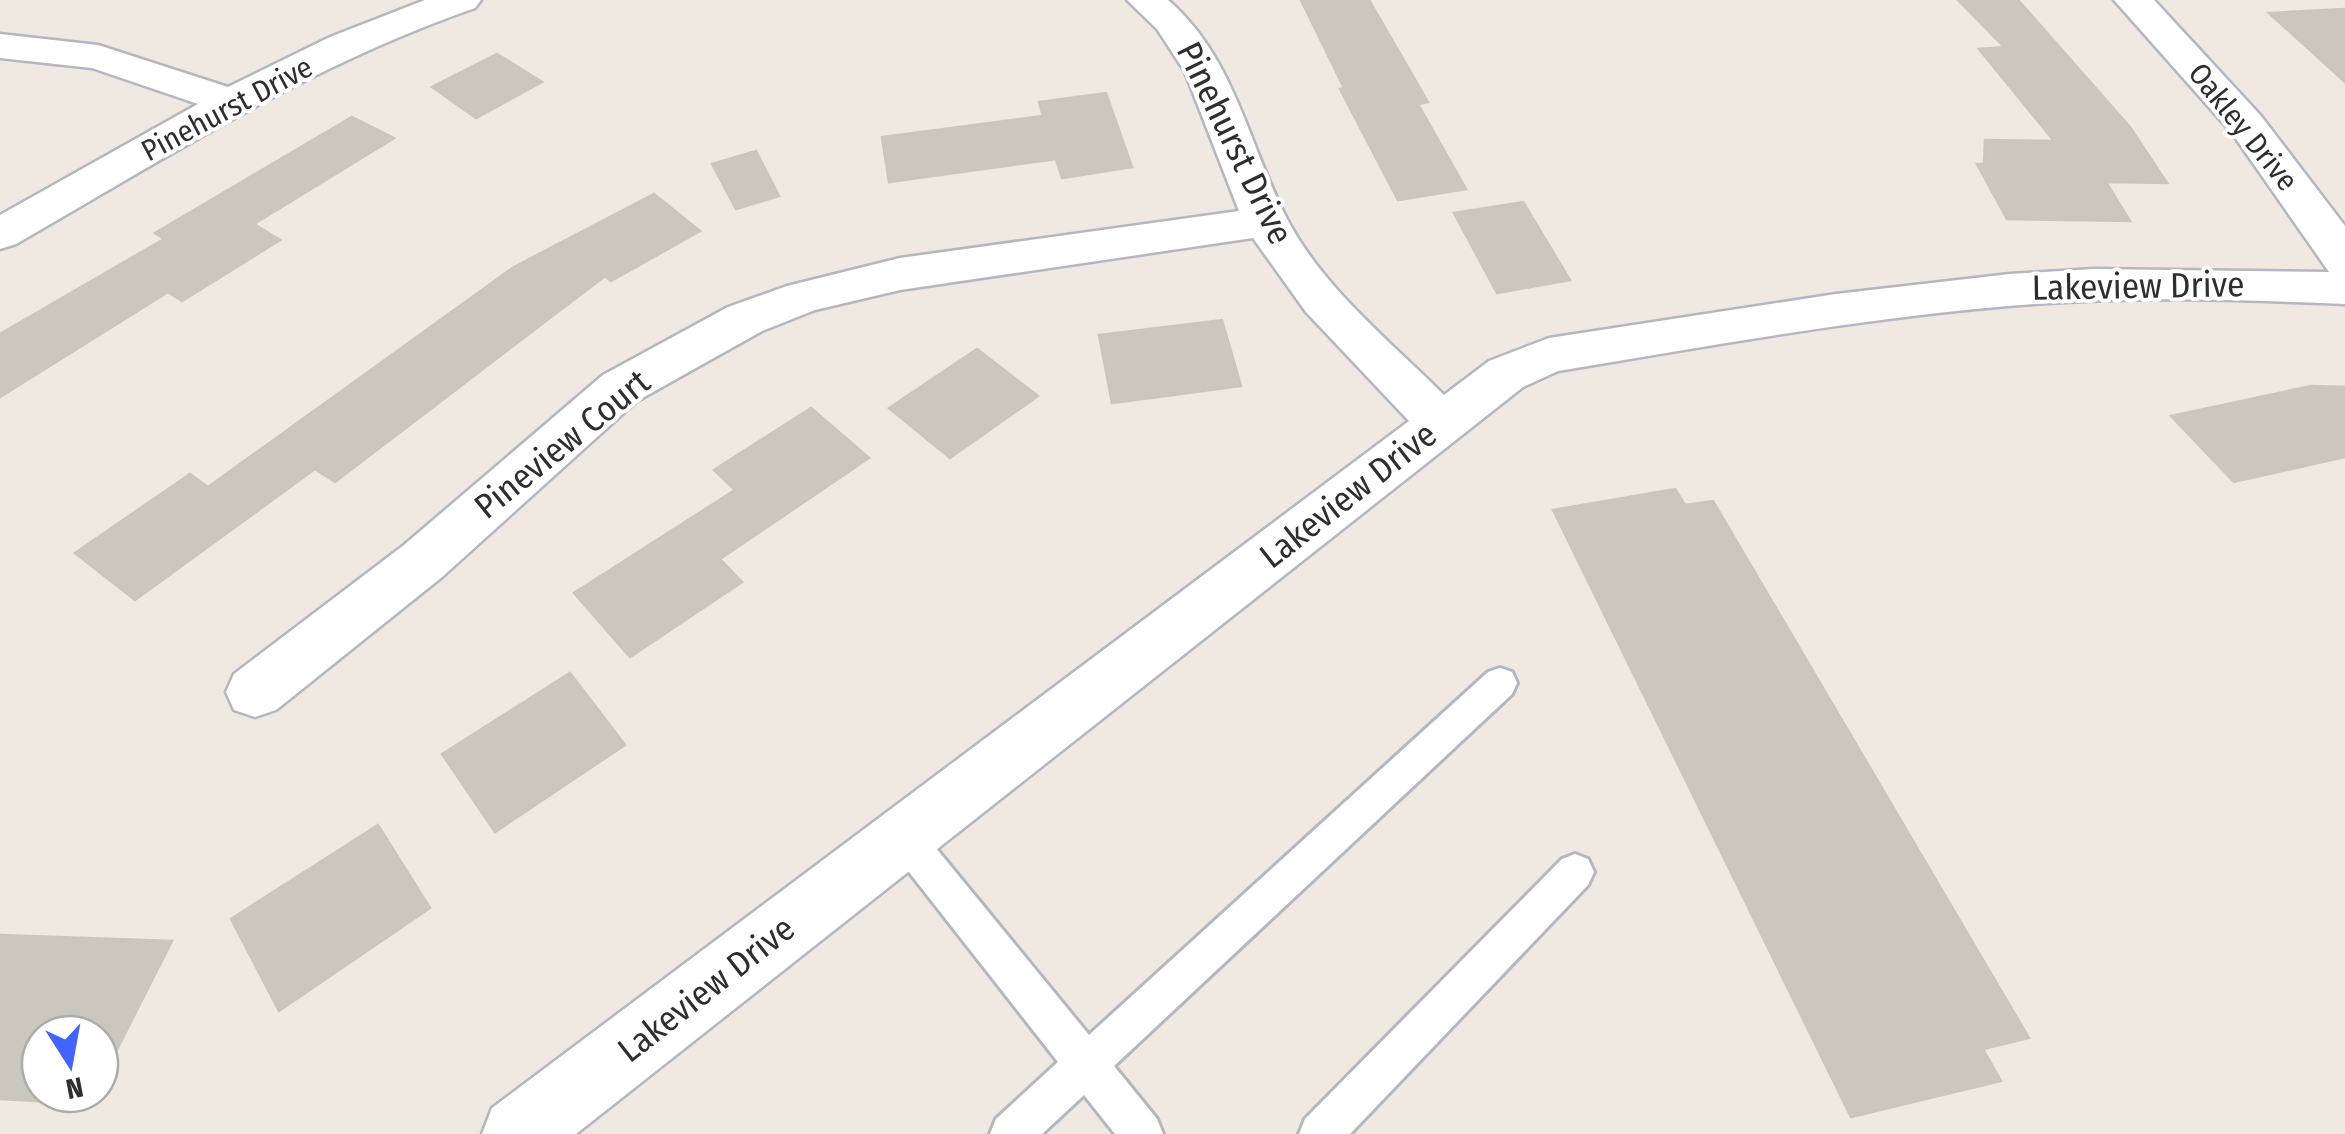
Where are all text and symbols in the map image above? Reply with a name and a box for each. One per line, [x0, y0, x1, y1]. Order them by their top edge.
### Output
street label: Pinehurst Drive [1168, 35, 1302, 251]
street label: Pinehurst Drive [135, 49, 319, 169]
street label: Oakley Drive [2181, 56, 2305, 198]
street label: Lakeview Drive [2031, 263, 2245, 309]
street label: Pineview Court [466, 360, 658, 527]
street label: Lakeview Drive [1251, 413, 1445, 577]
street label: Lakeview Drive [609, 907, 803, 1071]
north arrow [20, 1014, 120, 1114]
text: N [63, 1070, 86, 1106]

